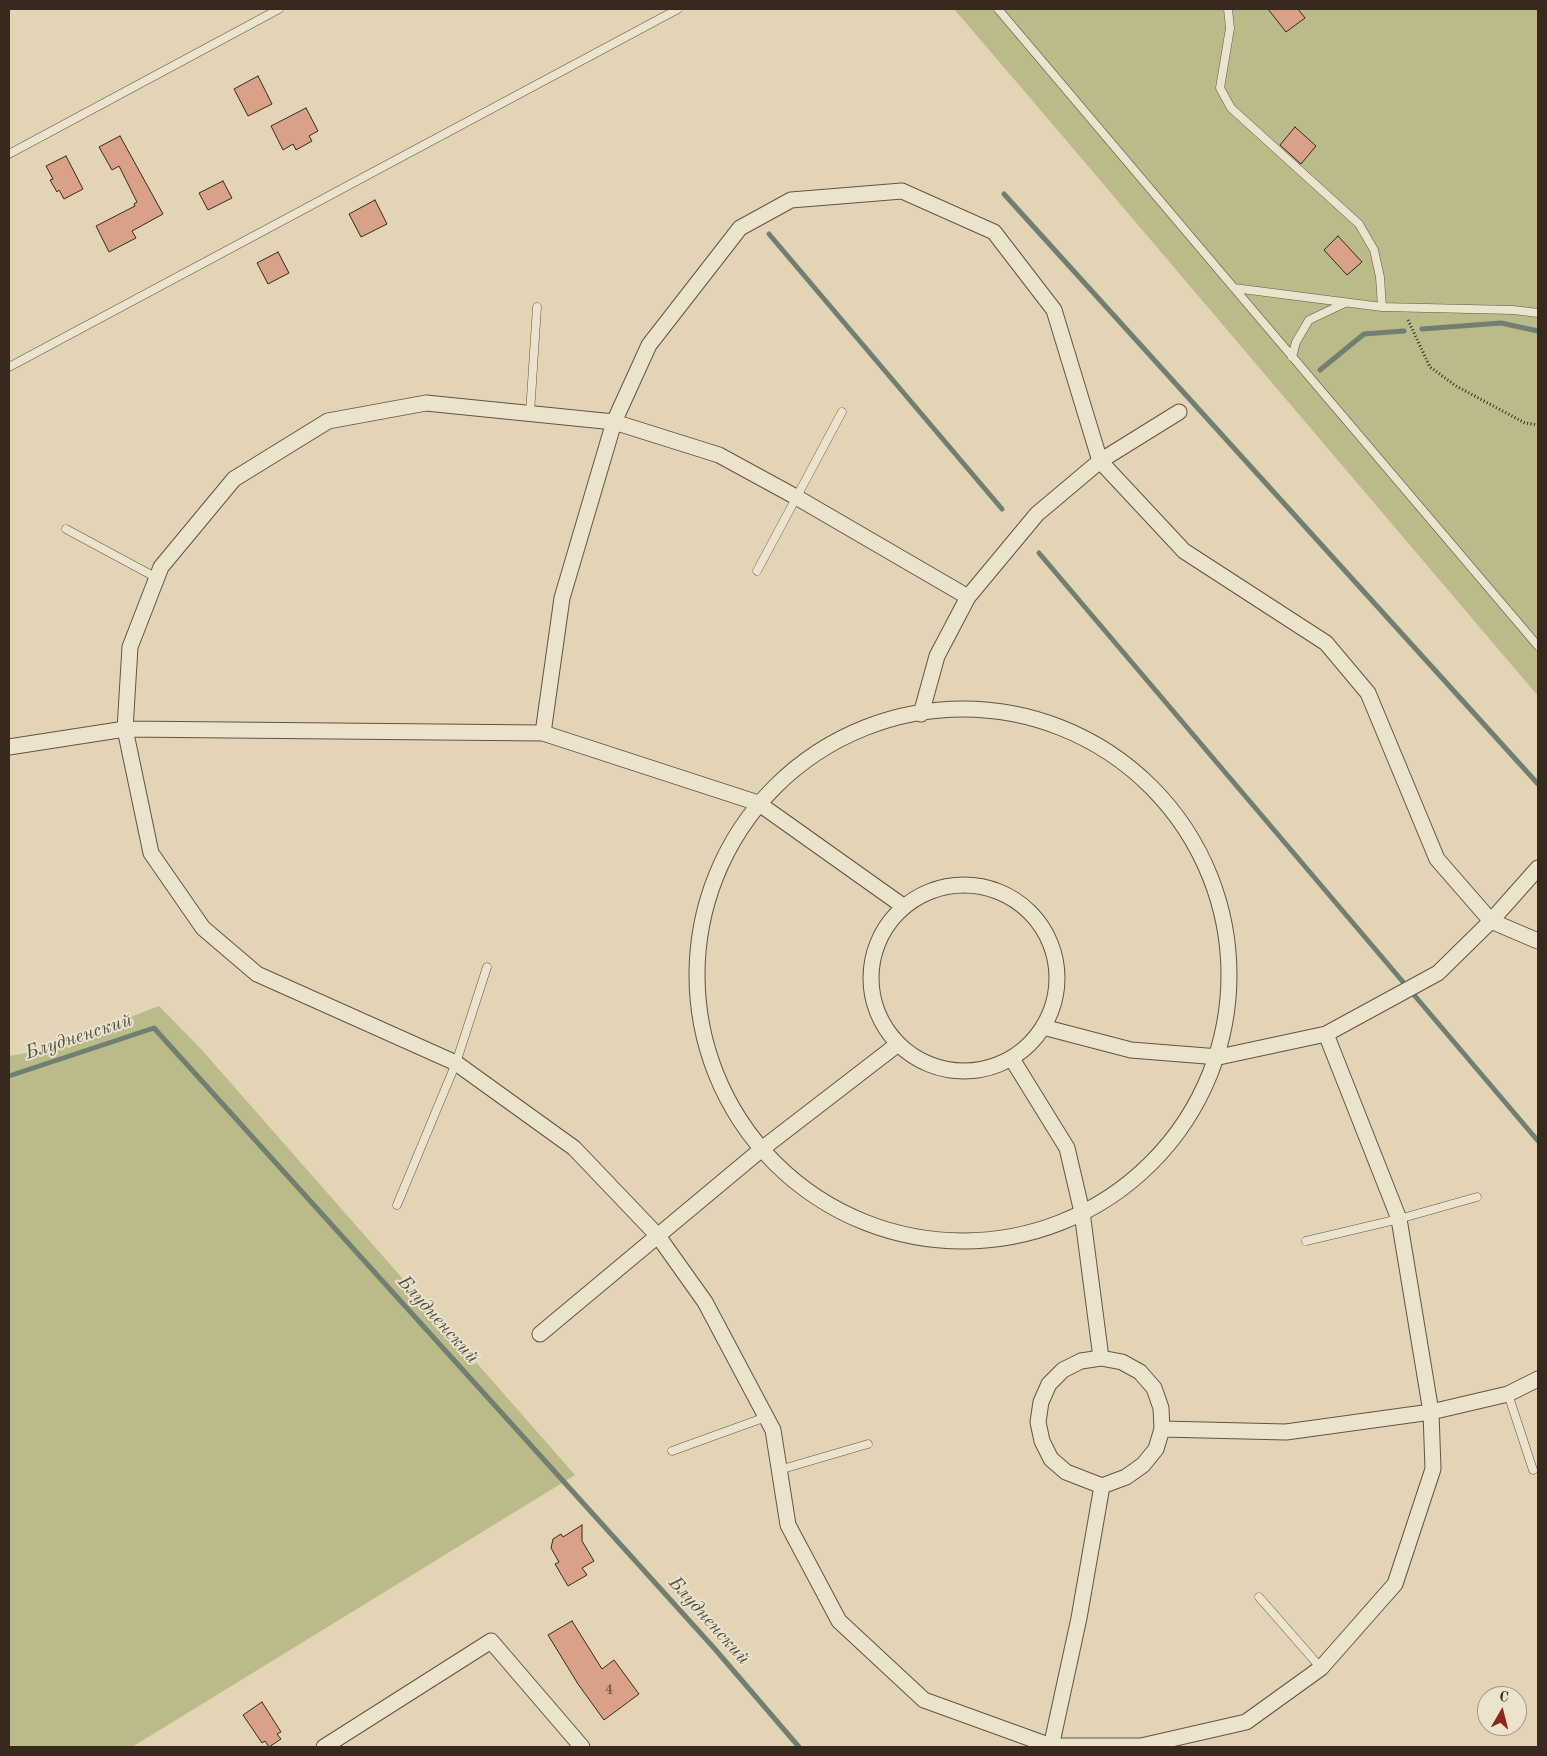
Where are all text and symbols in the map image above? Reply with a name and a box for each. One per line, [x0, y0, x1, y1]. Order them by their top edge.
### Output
water label: Блудненский [23, 1009, 135, 1065]
water label: Блудненский [392, 1271, 484, 1369]
water label: Блудненский [663, 1572, 755, 1670]
house number: 4 [605, 1681, 613, 1699]
north arrow [1477, 1686, 1527, 1736]
text: С [1498, 1690, 1510, 1705]

